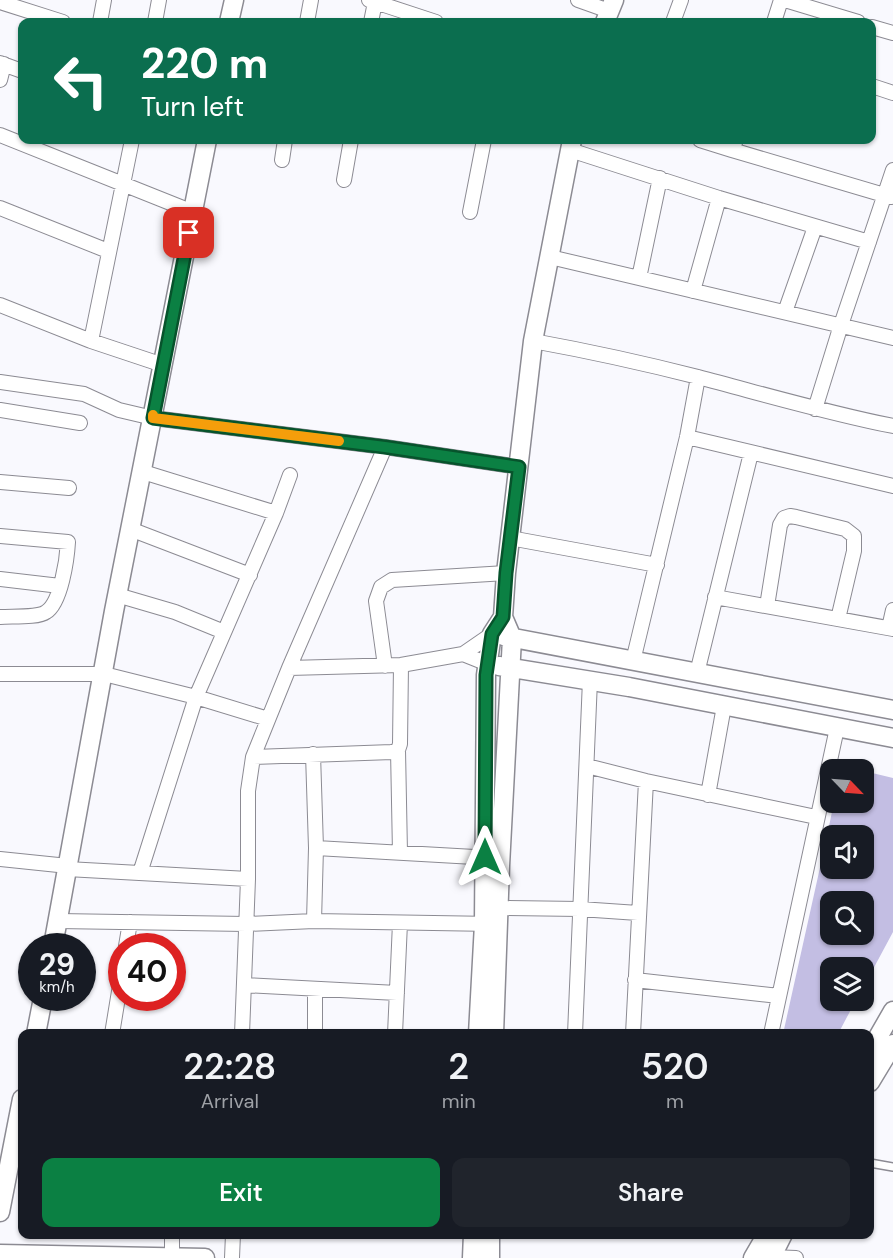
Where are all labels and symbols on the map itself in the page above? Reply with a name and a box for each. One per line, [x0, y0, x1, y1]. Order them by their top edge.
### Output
pin [163, 207, 214, 258]
north arrow [820, 759, 874, 813]
position arrow [453, 825, 517, 889]
speed limit sign: 40 [108, 933, 186, 1011]

